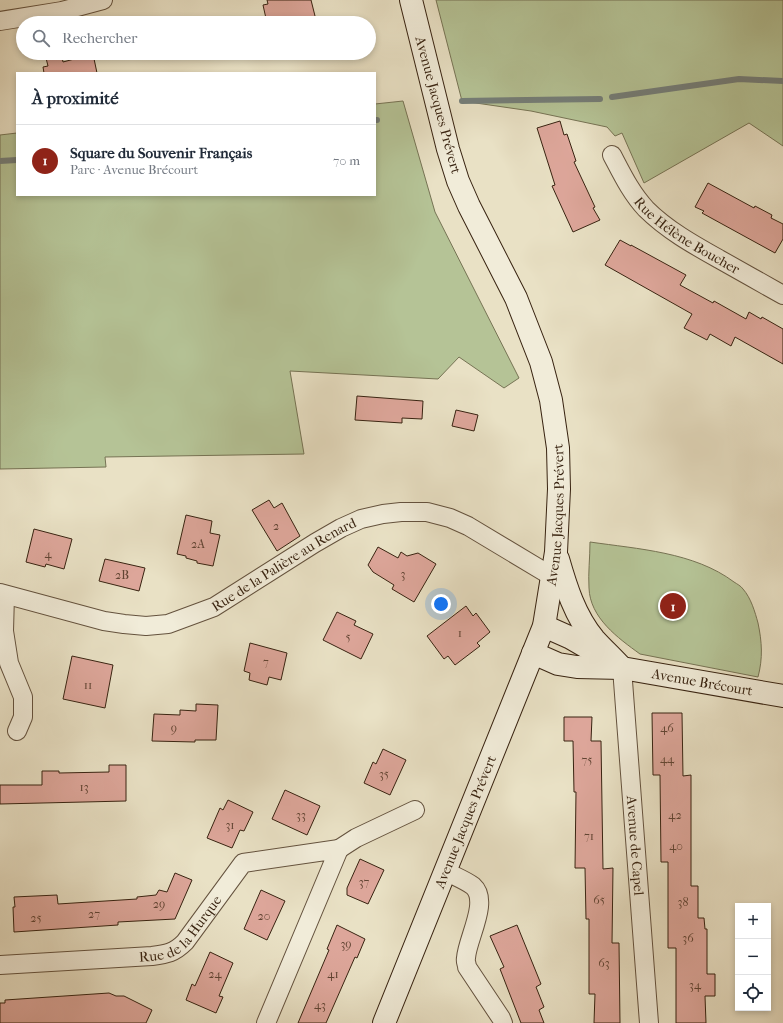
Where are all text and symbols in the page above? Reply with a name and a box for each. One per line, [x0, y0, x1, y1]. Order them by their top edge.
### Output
search box [16, 16, 376, 60]
icon: search [30, 27, 52, 49]
text: Rechercher [62, 29, 137, 47]
street label: Avenue Jacques Prévert [411, 33, 465, 176]
text: À proximité [32, 88, 119, 108]
text: Square du Souvenir Français [70, 144, 252, 162]
text: 1 [43, 153, 47, 168]
text: 70 m [333, 153, 360, 168]
text: Parc · Avenue Brécourt [70, 162, 198, 177]
street label: Rue Hélène Boucher [631, 193, 743, 278]
street label: Avenue Jacques Prévert [542, 443, 568, 588]
street label: Rue de la Palière au Renard [208, 514, 359, 615]
house number: 2 [273, 519, 279, 533]
house number: 2A [191, 537, 205, 551]
house number: 4 [44, 547, 52, 561]
house number: 3 [401, 567, 406, 581]
house number: 2B [115, 568, 129, 582]
pin: 1 [660, 591, 686, 621]
your location [431, 594, 451, 614]
house number: 1 [458, 626, 462, 640]
house number: 5 [345, 630, 351, 644]
house number: 7 [263, 655, 269, 669]
street label: Avenue Brécourt [649, 665, 754, 699]
house number: 11 [84, 678, 92, 692]
house number: 9 [171, 721, 177, 735]
house number: 46 [660, 721, 674, 735]
house number: 44 [660, 752, 675, 766]
street label: Avenue Jacques Prévert [430, 753, 500, 892]
house number: 75 [582, 753, 592, 767]
house number: 35 [379, 767, 389, 781]
house number: 13 [79, 780, 89, 794]
street label: Avenue de Capel [623, 794, 648, 896]
house number: 33 [296, 808, 306, 822]
house number: 42 [668, 808, 682, 822]
house number: 31 [225, 818, 235, 832]
house number: 71 [584, 829, 594, 843]
house number: 40 [669, 839, 683, 853]
house number: 37 [359, 875, 370, 889]
street label: Rue de la Hurque [138, 892, 225, 965]
house number: 65 [593, 893, 605, 907]
house number: 38 [678, 895, 688, 909]
house number: 29 [153, 897, 165, 911]
map controls [735, 903, 771, 1011]
button: + [735, 903, 771, 939]
house number: 27 [88, 907, 100, 921]
house number: 20 [258, 909, 270, 923]
house number: 25 [30, 911, 42, 925]
house number: 36 [682, 931, 694, 945]
house number: 39 [340, 937, 352, 951]
button: − [735, 939, 771, 975]
house number: 63 [598, 956, 610, 970]
house number: 24 [208, 967, 223, 981]
house number: 41 [327, 967, 339, 981]
button: locate [735, 975, 771, 1011]
house number: 34 [689, 978, 702, 992]
house number: 43 [314, 998, 326, 1012]

